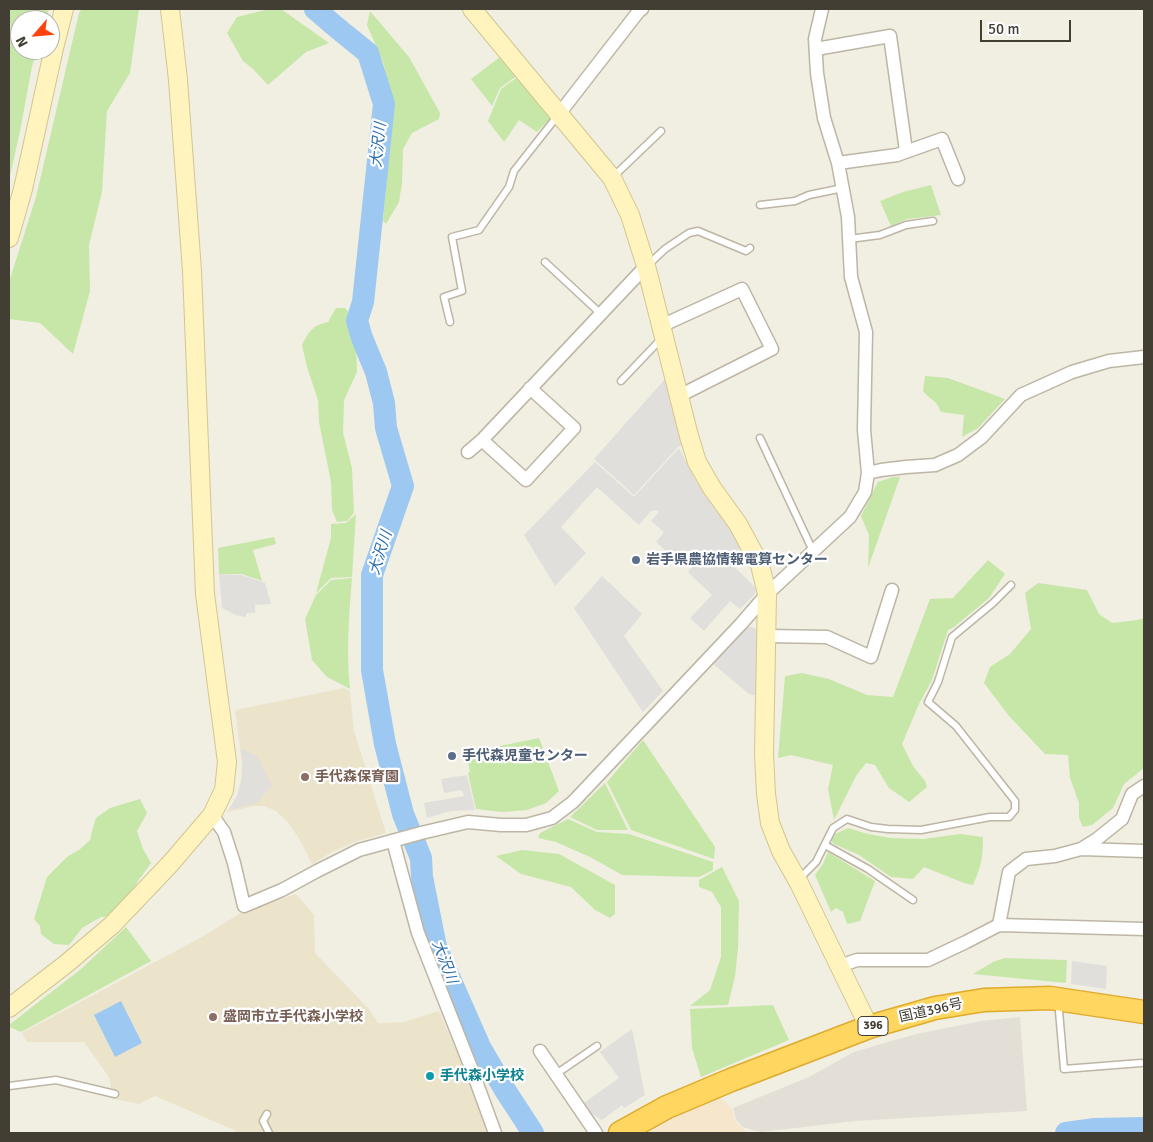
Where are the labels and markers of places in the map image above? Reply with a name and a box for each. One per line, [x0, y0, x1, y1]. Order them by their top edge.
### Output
place label: 岩手県農協情報電算センター [646, 552, 828, 568]
marker: 岩手県農協情報電算センター [630, 554, 642, 566]
place label: 手代森児童センター [462, 748, 588, 764]
marker: 手代森児童センター [446, 750, 458, 762]
place label: 手代森保育園 [315, 769, 399, 785]
marker: 手代森保育園 [299, 771, 311, 783]
place label: 盛岡市立手代森小学校 [223, 1009, 363, 1025]
marker: 盛岡市立手代森小学校 [207, 1011, 219, 1023]
place label: 手代森小学校 [440, 1068, 524, 1084]
marker: 手代森小学校 [424, 1070, 436, 1082]

